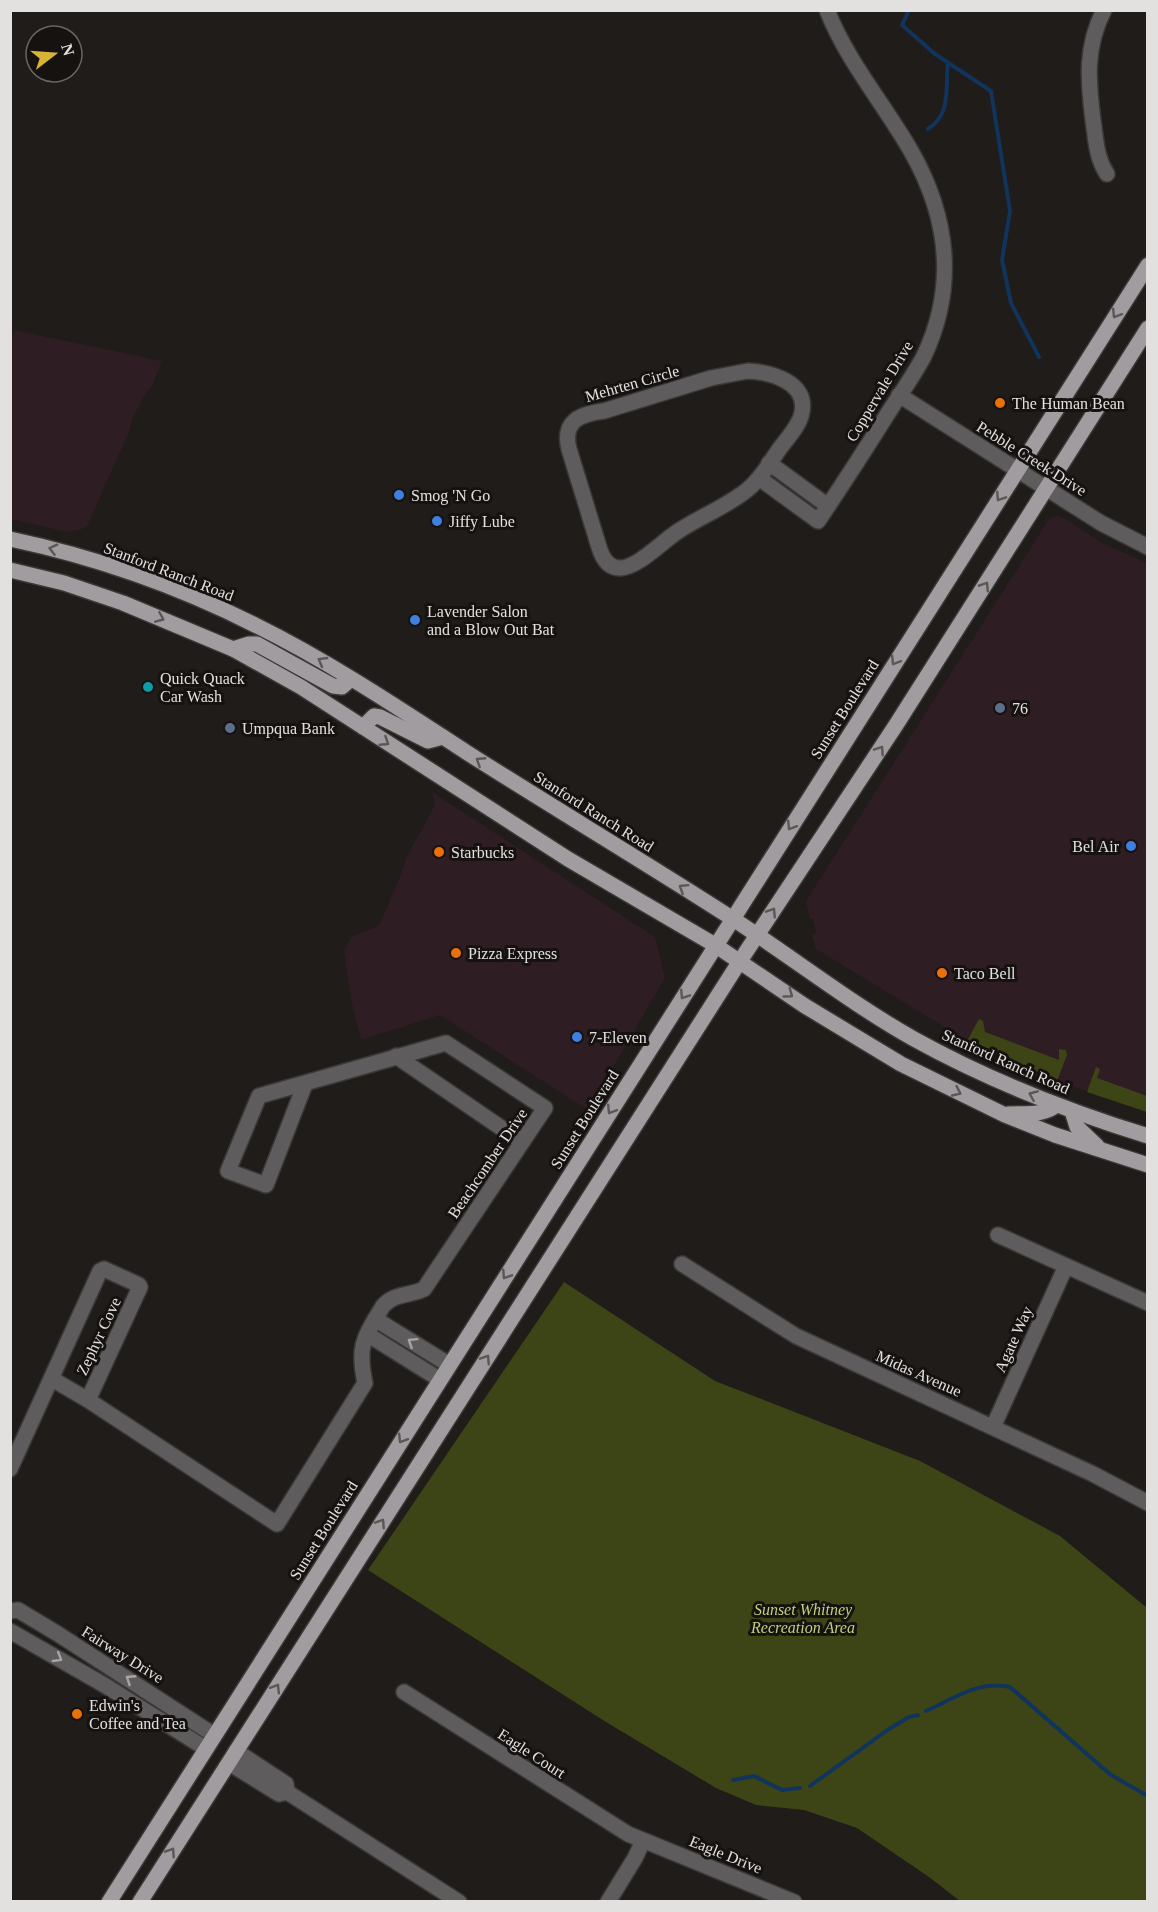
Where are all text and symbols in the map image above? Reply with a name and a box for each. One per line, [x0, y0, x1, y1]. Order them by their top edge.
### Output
north arrow [24, 24, 84, 84]
text: N [58, 42, 78, 58]
one-way arrow [1112, 308, 1123, 319]
street label: Coppervale Drive [843, 338, 917, 445]
street label: Mehrten Circle [583, 362, 681, 405]
place label: The Human Bean [1012, 395, 1125, 412]
marker: The Human Bean [993, 396, 1007, 410]
street label: Pebble Creek Drive [974, 418, 1090, 499]
place label: Smog 'N Go [411, 487, 490, 505]
marker: Smog 'N Go [392, 488, 406, 502]
one-way arrow [996, 490, 1007, 501]
place label: Jiffy Lube [449, 513, 515, 531]
marker: Jiffy Lube [430, 514, 444, 528]
street label: Stanford Ranch Road [101, 539, 236, 604]
one-way arrow [49, 544, 59, 557]
one-way arrow [978, 581, 989, 592]
place label: Lavender Salon and a Blow Out Bat [427, 603, 555, 638]
one-way arrow [153, 611, 164, 623]
marker: Lavender Salon and a Blow Out Bat [408, 613, 422, 627]
one-way arrow [891, 655, 903, 665]
one-way arrow [318, 657, 328, 669]
street label: Sunset Boulevard [807, 657, 882, 762]
place label: Quick Quack Car Wash [160, 670, 245, 705]
marker: Quick Quack Car Wash [141, 680, 155, 694]
place label: 76 [1012, 700, 1028, 717]
marker: 76 [993, 701, 1007, 715]
place label: Umpqua Bank [242, 720, 335, 738]
marker: Umpqua Bank [223, 721, 237, 735]
one-way arrow [379, 734, 390, 745]
one-way arrow [873, 745, 884, 756]
one-way arrow [476, 757, 487, 768]
street label: Stanford Ranch Road [531, 768, 657, 855]
one-way arrow [786, 820, 798, 830]
place label: Bel Air [1072, 838, 1120, 855]
marker: Bel Air [1124, 839, 1138, 853]
place label: Starbucks [451, 844, 514, 861]
marker: Starbucks [432, 845, 446, 859]
one-way arrow [678, 884, 689, 895]
one-way arrow [765, 908, 776, 919]
place label: Pizza Express [468, 945, 557, 963]
marker: Pizza Express [449, 946, 463, 960]
place label: Taco Bell [954, 965, 1016, 982]
marker: Taco Bell [935, 966, 949, 980]
one-way arrow [782, 987, 793, 998]
one-way arrow [680, 988, 691, 999]
street label: Stanford Ranch Road [939, 1026, 1072, 1097]
place label: 7-Eleven [589, 1029, 647, 1046]
marker: 7-Eleven [570, 1030, 584, 1044]
street label: Sunset Boulevard [547, 1067, 622, 1172]
one-way arrow [950, 1084, 961, 1096]
one-way arrow [1029, 1090, 1040, 1102]
one-way arrow [606, 1104, 618, 1114]
street label: Beachcomber Drive [444, 1105, 530, 1221]
one-way arrow [503, 1268, 514, 1279]
street label: Zephyr Cove [73, 1295, 125, 1378]
street label: Agate Way [991, 1303, 1037, 1375]
one-way arrow [408, 1337, 418, 1349]
street label: Midas Avenue [873, 1347, 964, 1400]
one-way arrow [479, 1355, 490, 1366]
one-way arrow [397, 1433, 409, 1443]
street label: Sunset Boulevard [286, 1478, 361, 1583]
one-way arrow [374, 1519, 385, 1530]
park label: Sunset Whitney Recreation Area [750, 1601, 855, 1636]
street label: Fairway Drive [78, 1623, 167, 1687]
one-way arrow [52, 1651, 62, 1663]
one-way arrow [126, 1675, 136, 1687]
one-way arrow [269, 1684, 281, 1694]
place label: Edwin's Coffee and Tea [89, 1697, 186, 1732]
marker: Edwin's Coffee and Tea [70, 1707, 84, 1721]
street label: Eagle Court [494, 1725, 569, 1783]
street label: Eagle Drive [687, 1832, 765, 1878]
one-way arrow [164, 1848, 175, 1859]

